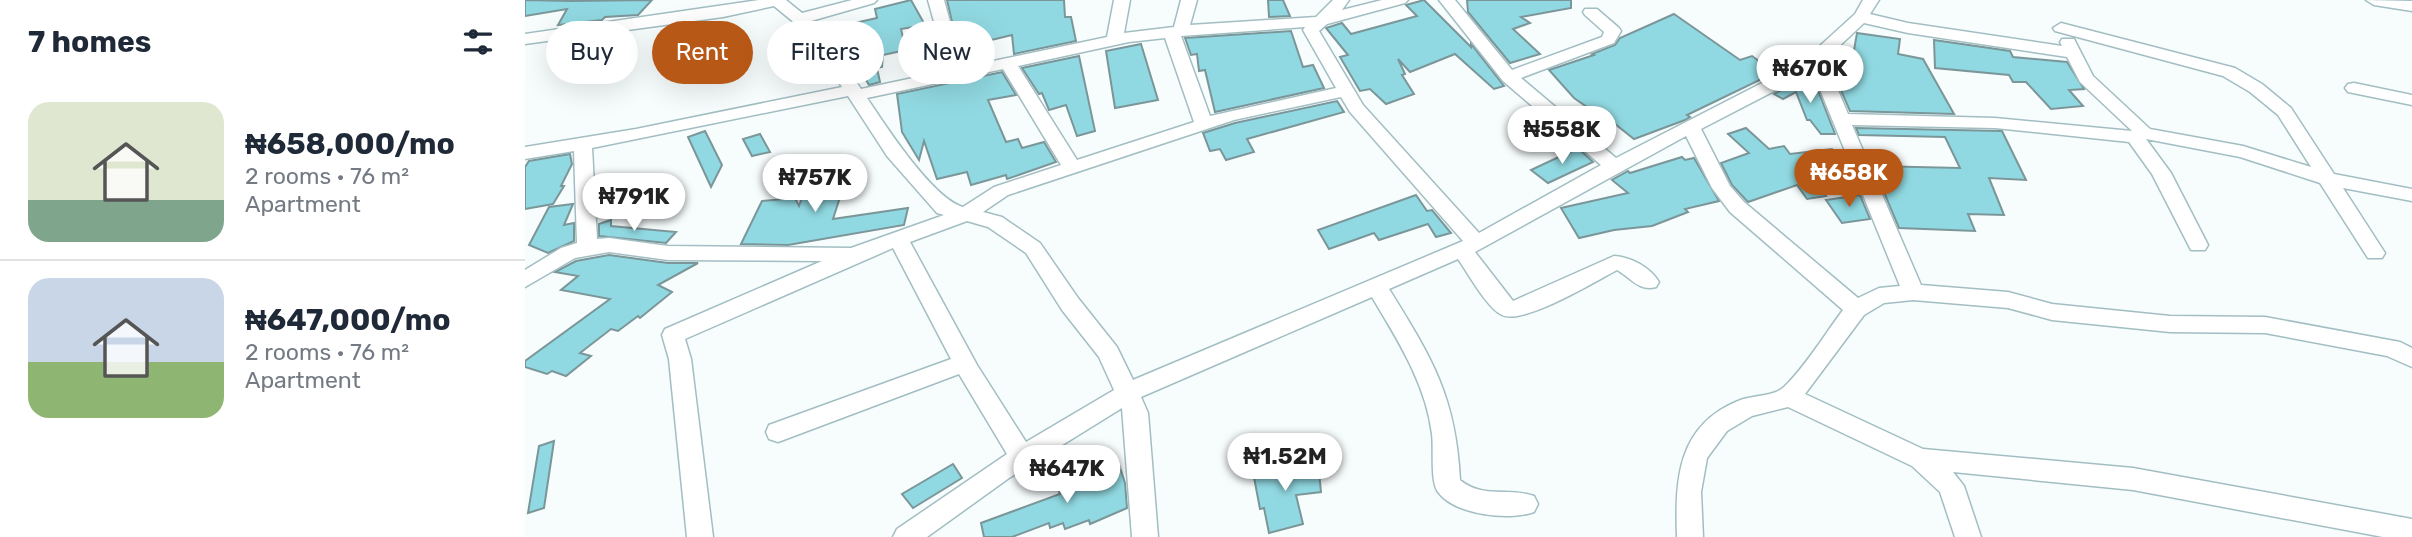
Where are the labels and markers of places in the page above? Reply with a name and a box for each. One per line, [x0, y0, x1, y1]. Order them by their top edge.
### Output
pin: ₦670K [1761, 46, 1859, 105]
pin: ₦558K [1513, 106, 1611, 166]
pin: ₦658K [1800, 150, 1898, 209]
pin: ₦757K [766, 154, 864, 214]
pin: ₦791K [585, 174, 683, 233]
pin: ₦1.52M [1228, 434, 1342, 493]
pin: ₦647K [1018, 446, 1116, 505]

